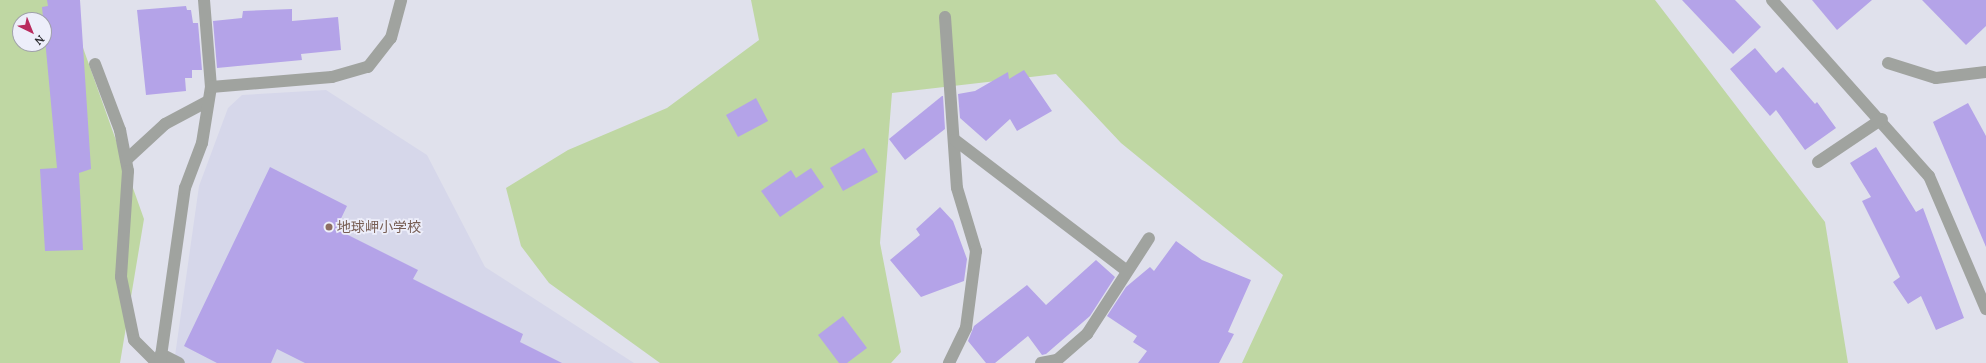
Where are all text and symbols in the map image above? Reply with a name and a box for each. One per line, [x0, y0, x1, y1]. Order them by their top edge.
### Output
north arrow [12, 12, 52, 52]
text: N [32, 32, 47, 48]
place label: 地球岬小学校 [337, 219, 421, 235]
marker: 地球岬小学校 [324, 222, 334, 232]

